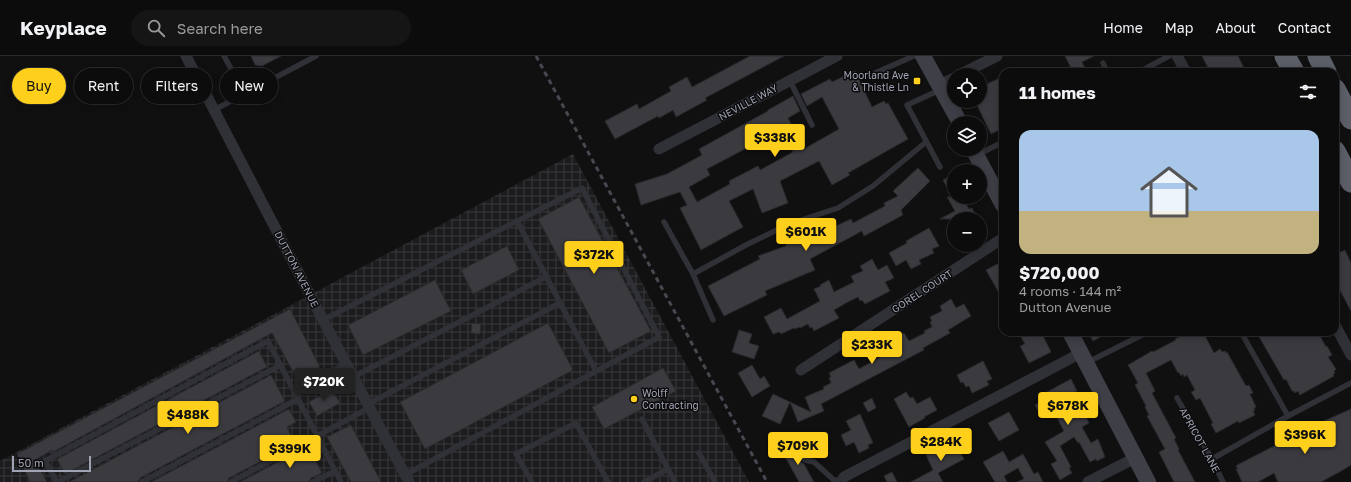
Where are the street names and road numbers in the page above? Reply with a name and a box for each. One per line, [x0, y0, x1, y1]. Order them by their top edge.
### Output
street label: NEVILLE WAY [717, 81, 780, 122]
street label: DUTTON AVENUE [273, 229, 321, 309]
street label: GOREL COURT [889, 267, 955, 315]
street label: APRICOT LANE [1177, 405, 1223, 475]

